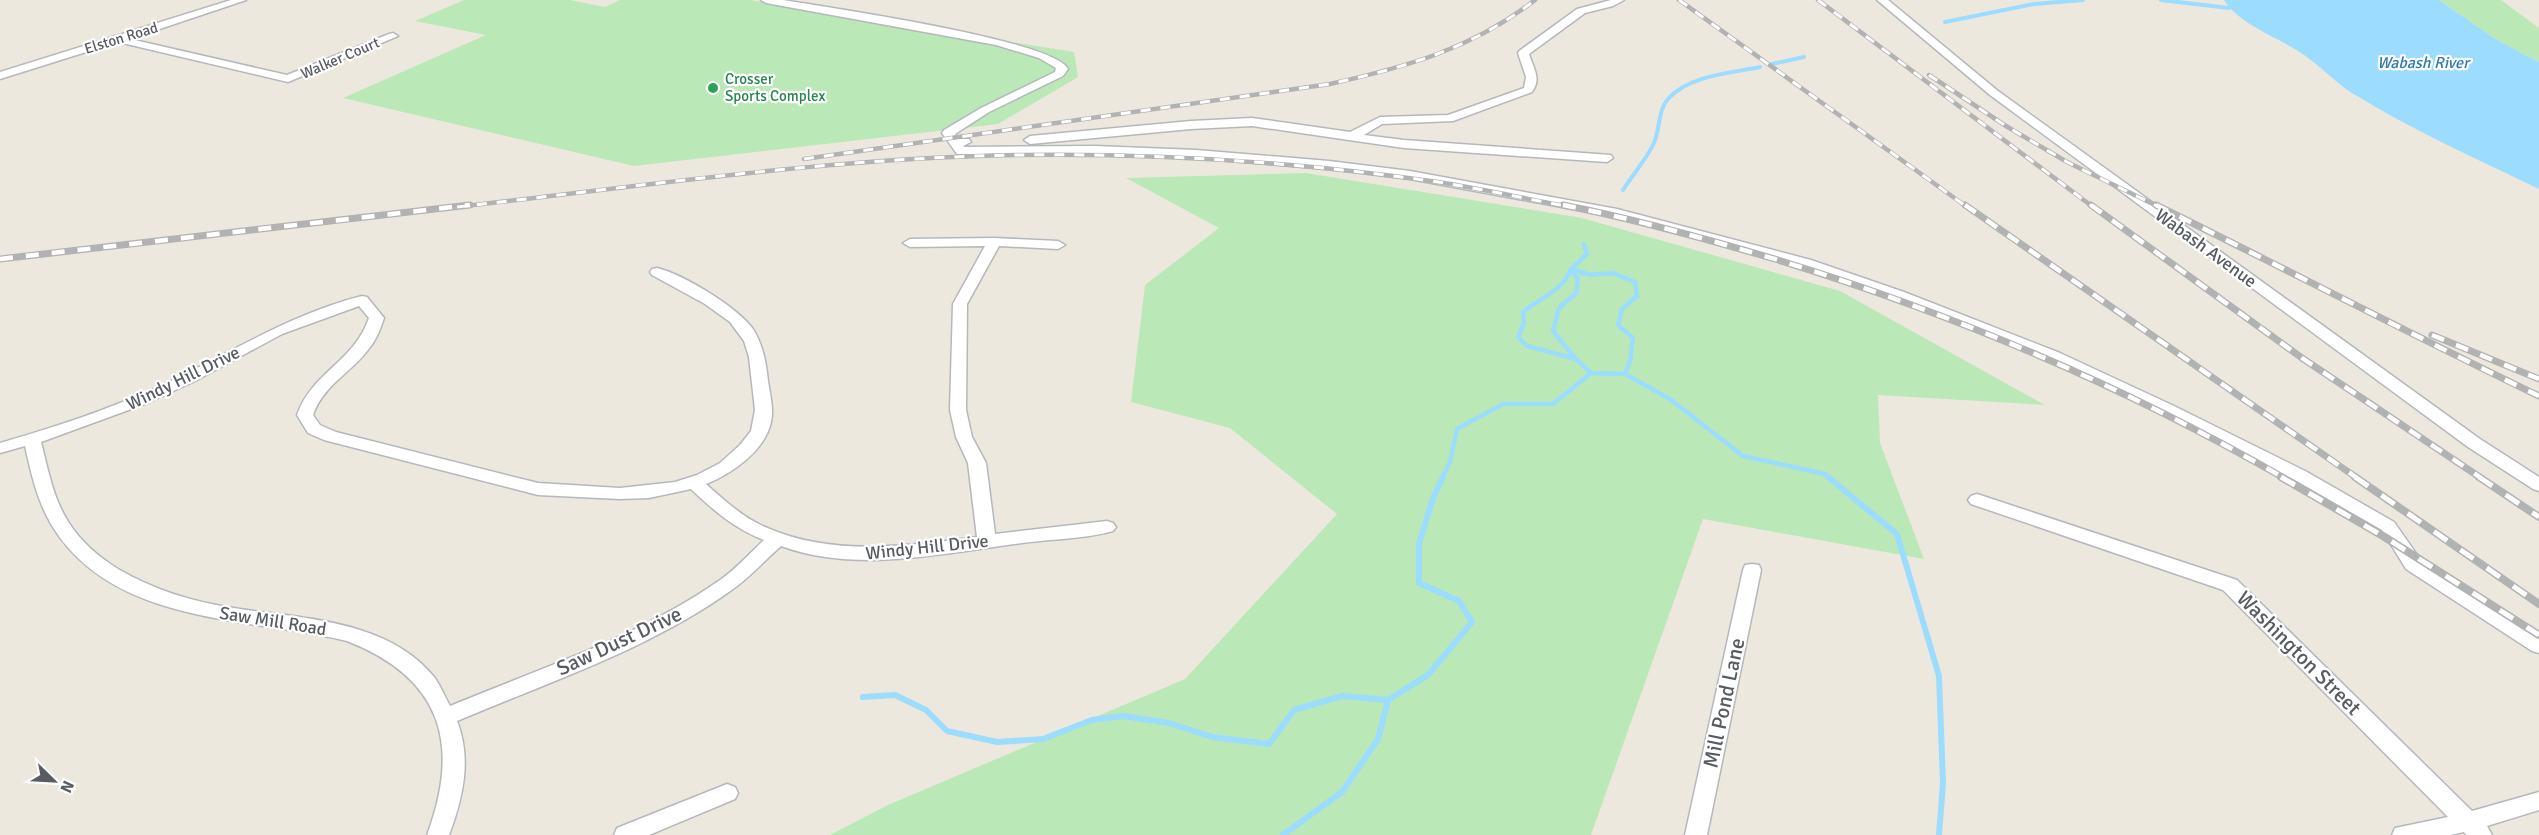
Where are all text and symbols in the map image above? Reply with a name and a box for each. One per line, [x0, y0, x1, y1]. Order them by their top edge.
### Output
street label: Elston Road [82, 18, 160, 58]
street label: Walker Court [298, 33, 382, 83]
water label: Wabash River [2377, 53, 2471, 73]
place label: Crosser Sports Complex [725, 70, 825, 105]
marker: Crosser Sports Complex [706, 81, 720, 95]
street label: Wabash Avenue [2151, 204, 2261, 292]
street label: Windy Hill Drive [123, 341, 243, 415]
street label: Windy Hill Drive [864, 530, 990, 564]
street label: Washington Street [2231, 585, 2367, 721]
street label: Saw Dust Drive [552, 601, 686, 681]
street label: Saw Mill Road [218, 602, 328, 640]
street label: Mill Pond Lane [1698, 636, 1750, 770]
north arrow [24, 751, 84, 811]
text: N [55, 778, 78, 796]

